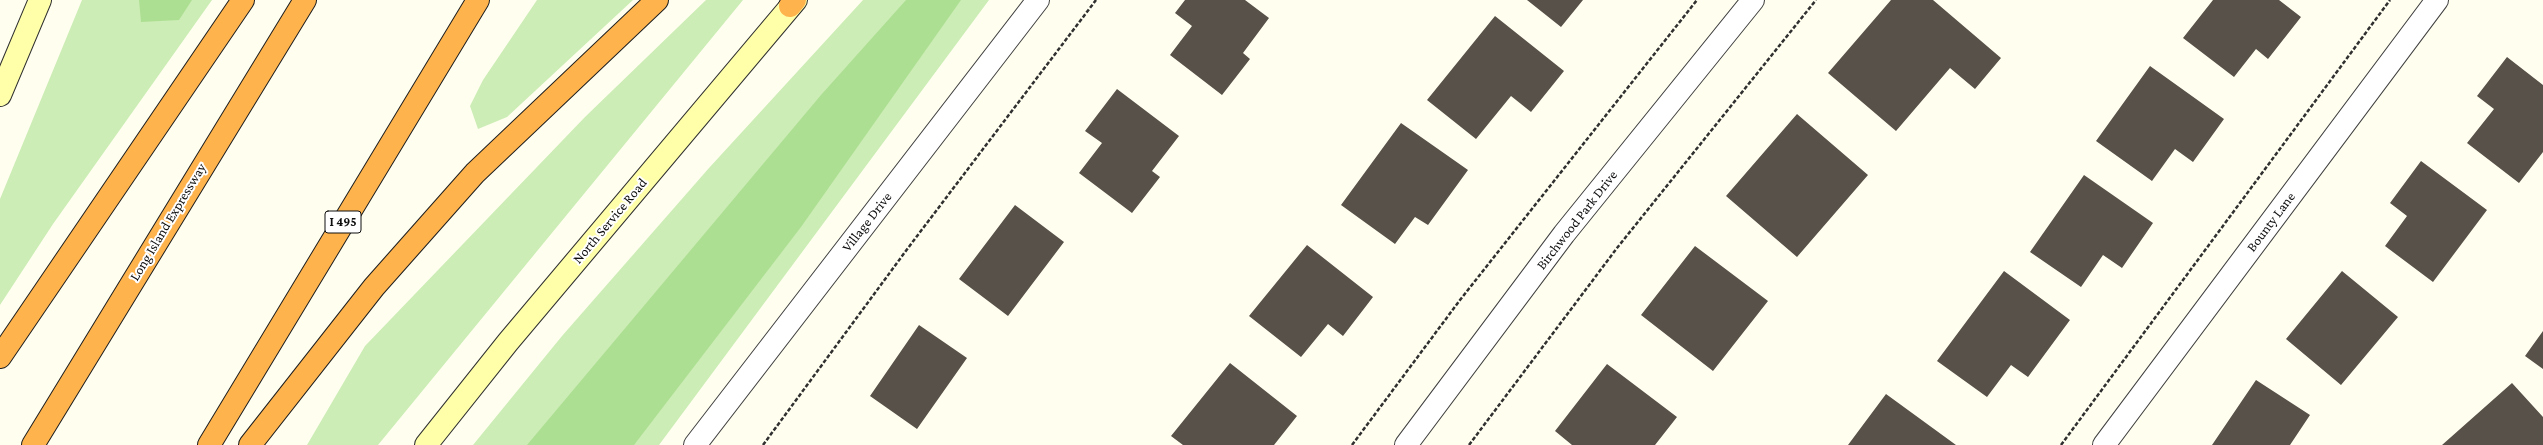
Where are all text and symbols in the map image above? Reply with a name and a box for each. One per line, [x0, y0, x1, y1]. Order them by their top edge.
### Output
street label: Long Island Expressway [126, 160, 210, 284]
street label: Birchwood Park Drive [1533, 167, 1621, 273]
street label: North Service Road [569, 175, 651, 267]
street label: Village Drive [838, 189, 896, 255]
street label: Bounty Lane [2243, 189, 2299, 255]
road number: I 495 [325, 211, 361, 233]

